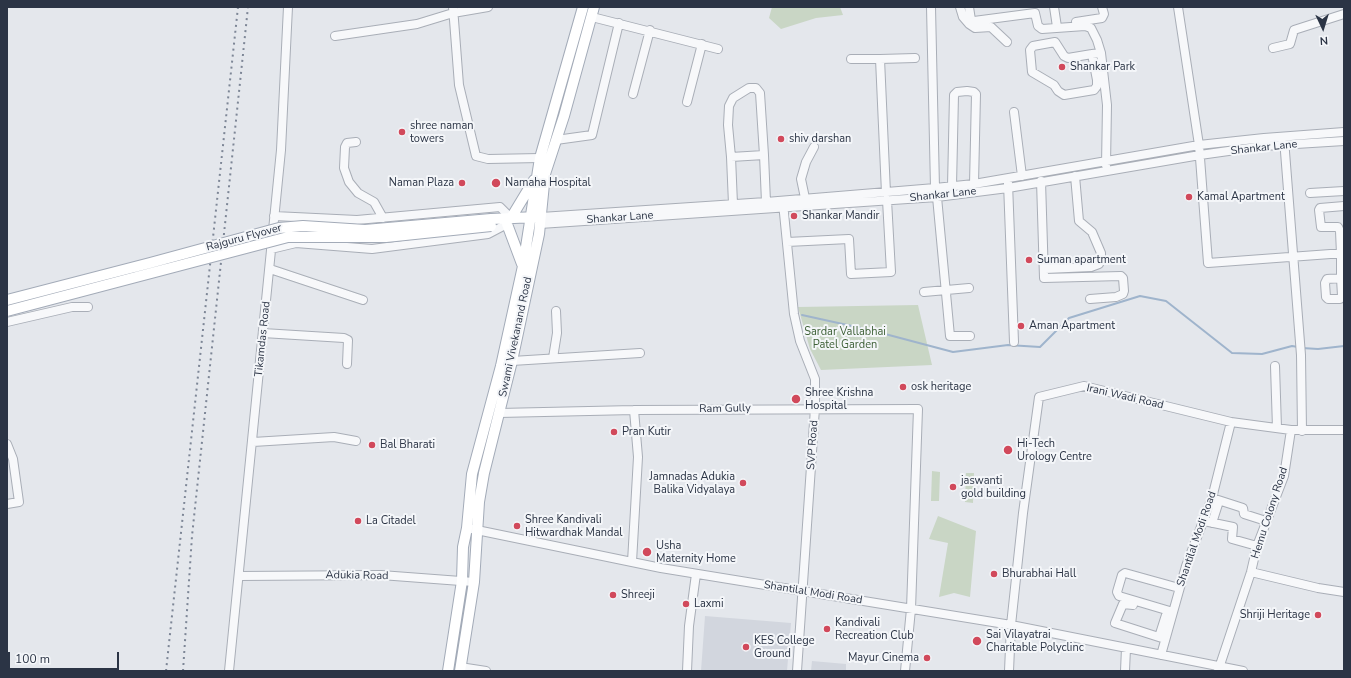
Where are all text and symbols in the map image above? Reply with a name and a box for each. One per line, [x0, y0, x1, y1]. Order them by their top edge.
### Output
north arrow [1303, 8, 1343, 48]
text: N [1319, 33, 1329, 48]
place label: Shankar Park [1070, 60, 1135, 74]
marker: Shankar Park [1057, 62, 1067, 72]
place label: shree naman towers [410, 119, 474, 145]
marker: shree naman towers [397, 127, 407, 137]
place label: shiv darshan [789, 132, 851, 146]
marker: shiv darshan [776, 134, 786, 144]
street label: Shankar Lane [1230, 138, 1298, 158]
place label: Naman Plaza [389, 176, 454, 190]
place label: Namaha Hospital [505, 176, 591, 190]
marker: Namaha Hospital [490, 177, 502, 189]
marker: Naman Plaza [457, 178, 467, 188]
street label: Shankar Lane [909, 185, 977, 205]
place label: Kamal Apartment [1197, 190, 1285, 204]
marker: Kamal Apartment [1184, 192, 1194, 202]
street label: Shankar Lane [586, 209, 654, 227]
place label: Shankar Mandir [802, 209, 880, 223]
marker: Shankar Mandir [789, 211, 799, 221]
street label: Rajguru Flyover [205, 222, 283, 254]
place label: Suman apartment [1037, 253, 1126, 267]
marker: Suman apartment [1024, 255, 1034, 265]
street label: Swami Vivekanand Road [497, 276, 535, 398]
street label: Tikamdas Road [252, 301, 274, 377]
place label: Aman Apartment [1029, 319, 1115, 333]
marker: Aman Apartment [1016, 321, 1026, 331]
park label: Sardar Vallabhai Patel Garden [804, 325, 886, 351]
place label: osk heritage [911, 380, 971, 394]
marker: osk heritage [898, 382, 908, 392]
street label: Irani Wadi Road [1085, 382, 1165, 412]
place label: Shree Krishna Hospital [805, 386, 873, 412]
marker: Shree Krishna Hospital [790, 393, 802, 405]
street label: Ram Gully [699, 402, 751, 416]
street label: SVP Road [805, 420, 821, 470]
place label: Pran Kutir [622, 425, 671, 439]
marker: Pran Kutir [609, 427, 619, 437]
place label: Hi-Tech Urology Centre [1017, 437, 1092, 463]
place label: Bal Bharati [380, 438, 435, 452]
marker: Bal Bharati [367, 440, 377, 450]
marker: Hi-Tech Urology Centre [1002, 444, 1014, 456]
street label: Hemu Colony Road [1249, 466, 1291, 560]
place label: Jamnadas Adukia Balika Vidyalaya [649, 470, 735, 496]
place label: jaswanti gold building [961, 474, 1026, 500]
marker: Jamnadas Adukia Balika Vidyalaya [738, 478, 748, 488]
marker: jaswanti gold building [948, 482, 958, 492]
street label: Shantilal Modi Road [1175, 490, 1219, 588]
place label: Shree Kandivali Hitwardhak Mandal [525, 513, 622, 539]
place label: La Citadel [366, 514, 416, 528]
marker: La Citadel [353, 516, 363, 526]
marker: Shree Kandivali Hitwardhak Mandal [512, 521, 522, 531]
place label: Usha Maternity Home [656, 539, 736, 565]
marker: Usha Maternity Home [641, 546, 653, 558]
place label: Bhurabhai Hall [1002, 567, 1076, 581]
street label: Adukia Road [325, 569, 389, 583]
marker: Bhurabhai Hall [989, 569, 999, 579]
street label: Shantilal Modi Road [763, 579, 863, 607]
place label: Shreeji [621, 588, 655, 602]
marker: Shreeji [608, 590, 618, 600]
place label: Laxmi [694, 597, 724, 611]
marker: Laxmi [681, 599, 691, 609]
place label: Shriji Heritage [1240, 608, 1310, 622]
marker: Shriji Heritage [1313, 610, 1323, 620]
place label: Kandivali Recreation Club [835, 616, 914, 642]
marker: Kandivali Recreation Club [822, 624, 832, 634]
place label: Sai Vilayatrai Charitable Polyclinc [986, 628, 1084, 654]
place label: KES College Ground [754, 634, 815, 660]
marker: Sai Vilayatrai Charitable Polyclinc [971, 635, 983, 647]
marker: KES College Ground [741, 642, 751, 652]
scale bar [10, 644, 121, 670]
text: 100 m [15, 651, 50, 667]
place label: Mayur Cinema [848, 651, 919, 665]
marker: Mayur Cinema [922, 653, 932, 663]

